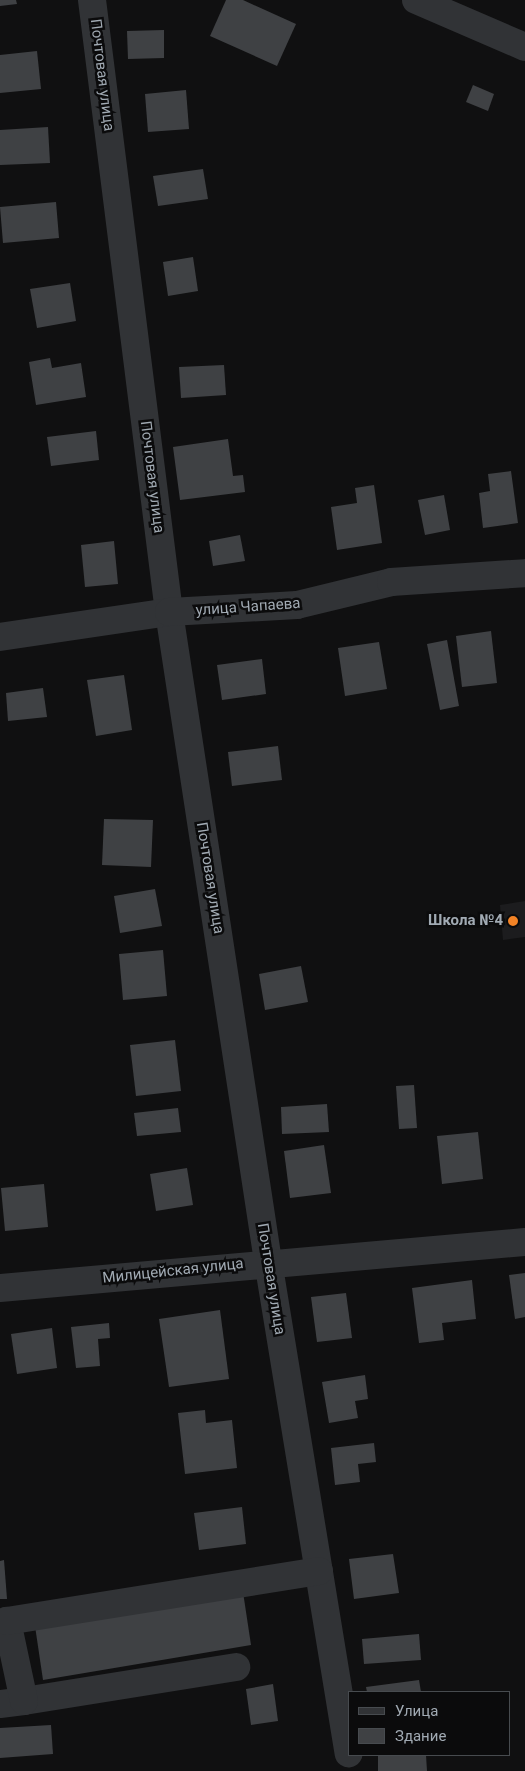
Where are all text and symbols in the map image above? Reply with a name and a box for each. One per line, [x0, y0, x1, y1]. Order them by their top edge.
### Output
street label: Почтовая улица [86, 18, 118, 132]
street label: Почтовая улица [136, 420, 168, 534]
street label: улица Чапаева [195, 594, 301, 620]
street label: Почтовая улица [192, 821, 228, 935]
place label: Школа №4 [428, 912, 503, 930]
marker: Школа №4 [507, 915, 519, 927]
street label: Почтовая улица [253, 1222, 289, 1336]
street label: Милицейская улица [102, 1255, 244, 1287]
legend [348, 1691, 510, 1756]
text: Улица [395, 1702, 438, 1720]
text: Здание [395, 1727, 446, 1745]

